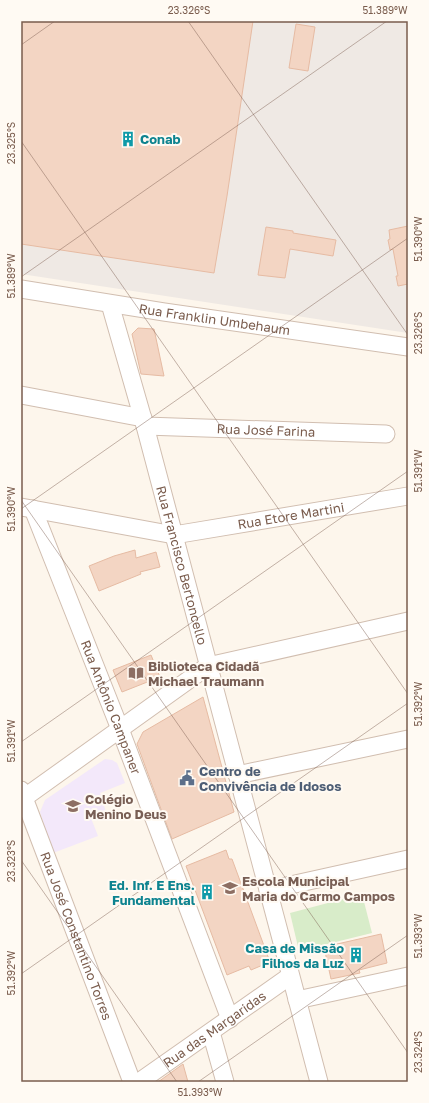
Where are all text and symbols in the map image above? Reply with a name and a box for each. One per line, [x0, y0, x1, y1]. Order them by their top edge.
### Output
text: 23.326°S [168, 4, 210, 16]
text: 51.389°W [362, 4, 408, 16]
text: 23.325°S [5, 122, 17, 164]
building icon: Conab [119, 130, 137, 148]
place label: Conab [140, 131, 180, 147]
text: 51.390°W [412, 216, 424, 262]
text: 51.389°W [5, 253, 17, 299]
street label: Rua Franklin Umbehaum [138, 300, 291, 338]
text: 23.326°S [412, 312, 424, 354]
street label: Rua José Farina [216, 420, 315, 440]
text: 51.391°W [412, 449, 424, 493]
street label: Rua Francisco Bertoncello [153, 484, 211, 647]
text: 51.390°W [5, 486, 17, 532]
street label: Rua Etore Martini [236, 499, 345, 532]
street label: Rua Antônio Campaner [78, 638, 144, 777]
place label: Biblioteca Cidadã Michael Traumann [148, 658, 264, 689]
library icon: Biblioteca Cidadã Michael Traumann [127, 664, 145, 682]
text: 51.392°W [412, 681, 424, 726]
text: 51.391°W [5, 719, 17, 763]
place label: Centro de Convivência de Idosos [199, 763, 341, 794]
public building icon: Centro de Convivência de Idosos [178, 769, 196, 787]
place label: Colégio Menino Deus [85, 791, 167, 822]
school or university icon: Colégio Menino Deus [64, 797, 82, 815]
text: 23.323°S [5, 840, 17, 882]
street label: Rua José Constantino Torres [37, 849, 116, 1022]
place label: Escola Municipal Maria do Carmo Campos [242, 873, 395, 904]
place label: Ed. Inf. E Ens. Fundamental [109, 877, 196, 908]
school or university icon: Escola Municipal Maria do Carmo Campos [221, 879, 239, 897]
building icon: Ed. Inf. E Ens. Fundamental [198, 883, 216, 901]
text: 51.393°W [412, 913, 424, 958]
place label: Casa de Missão Filhos da Luz [245, 940, 344, 971]
building icon: Casa de Missão Filhos da Luz [347, 946, 365, 964]
text: 51.392°W [5, 950, 17, 995]
street label: Rua das Margaridas [160, 987, 269, 1071]
text: 23.324°S [412, 1031, 424, 1073]
text: 51.393°W [178, 1086, 223, 1098]

